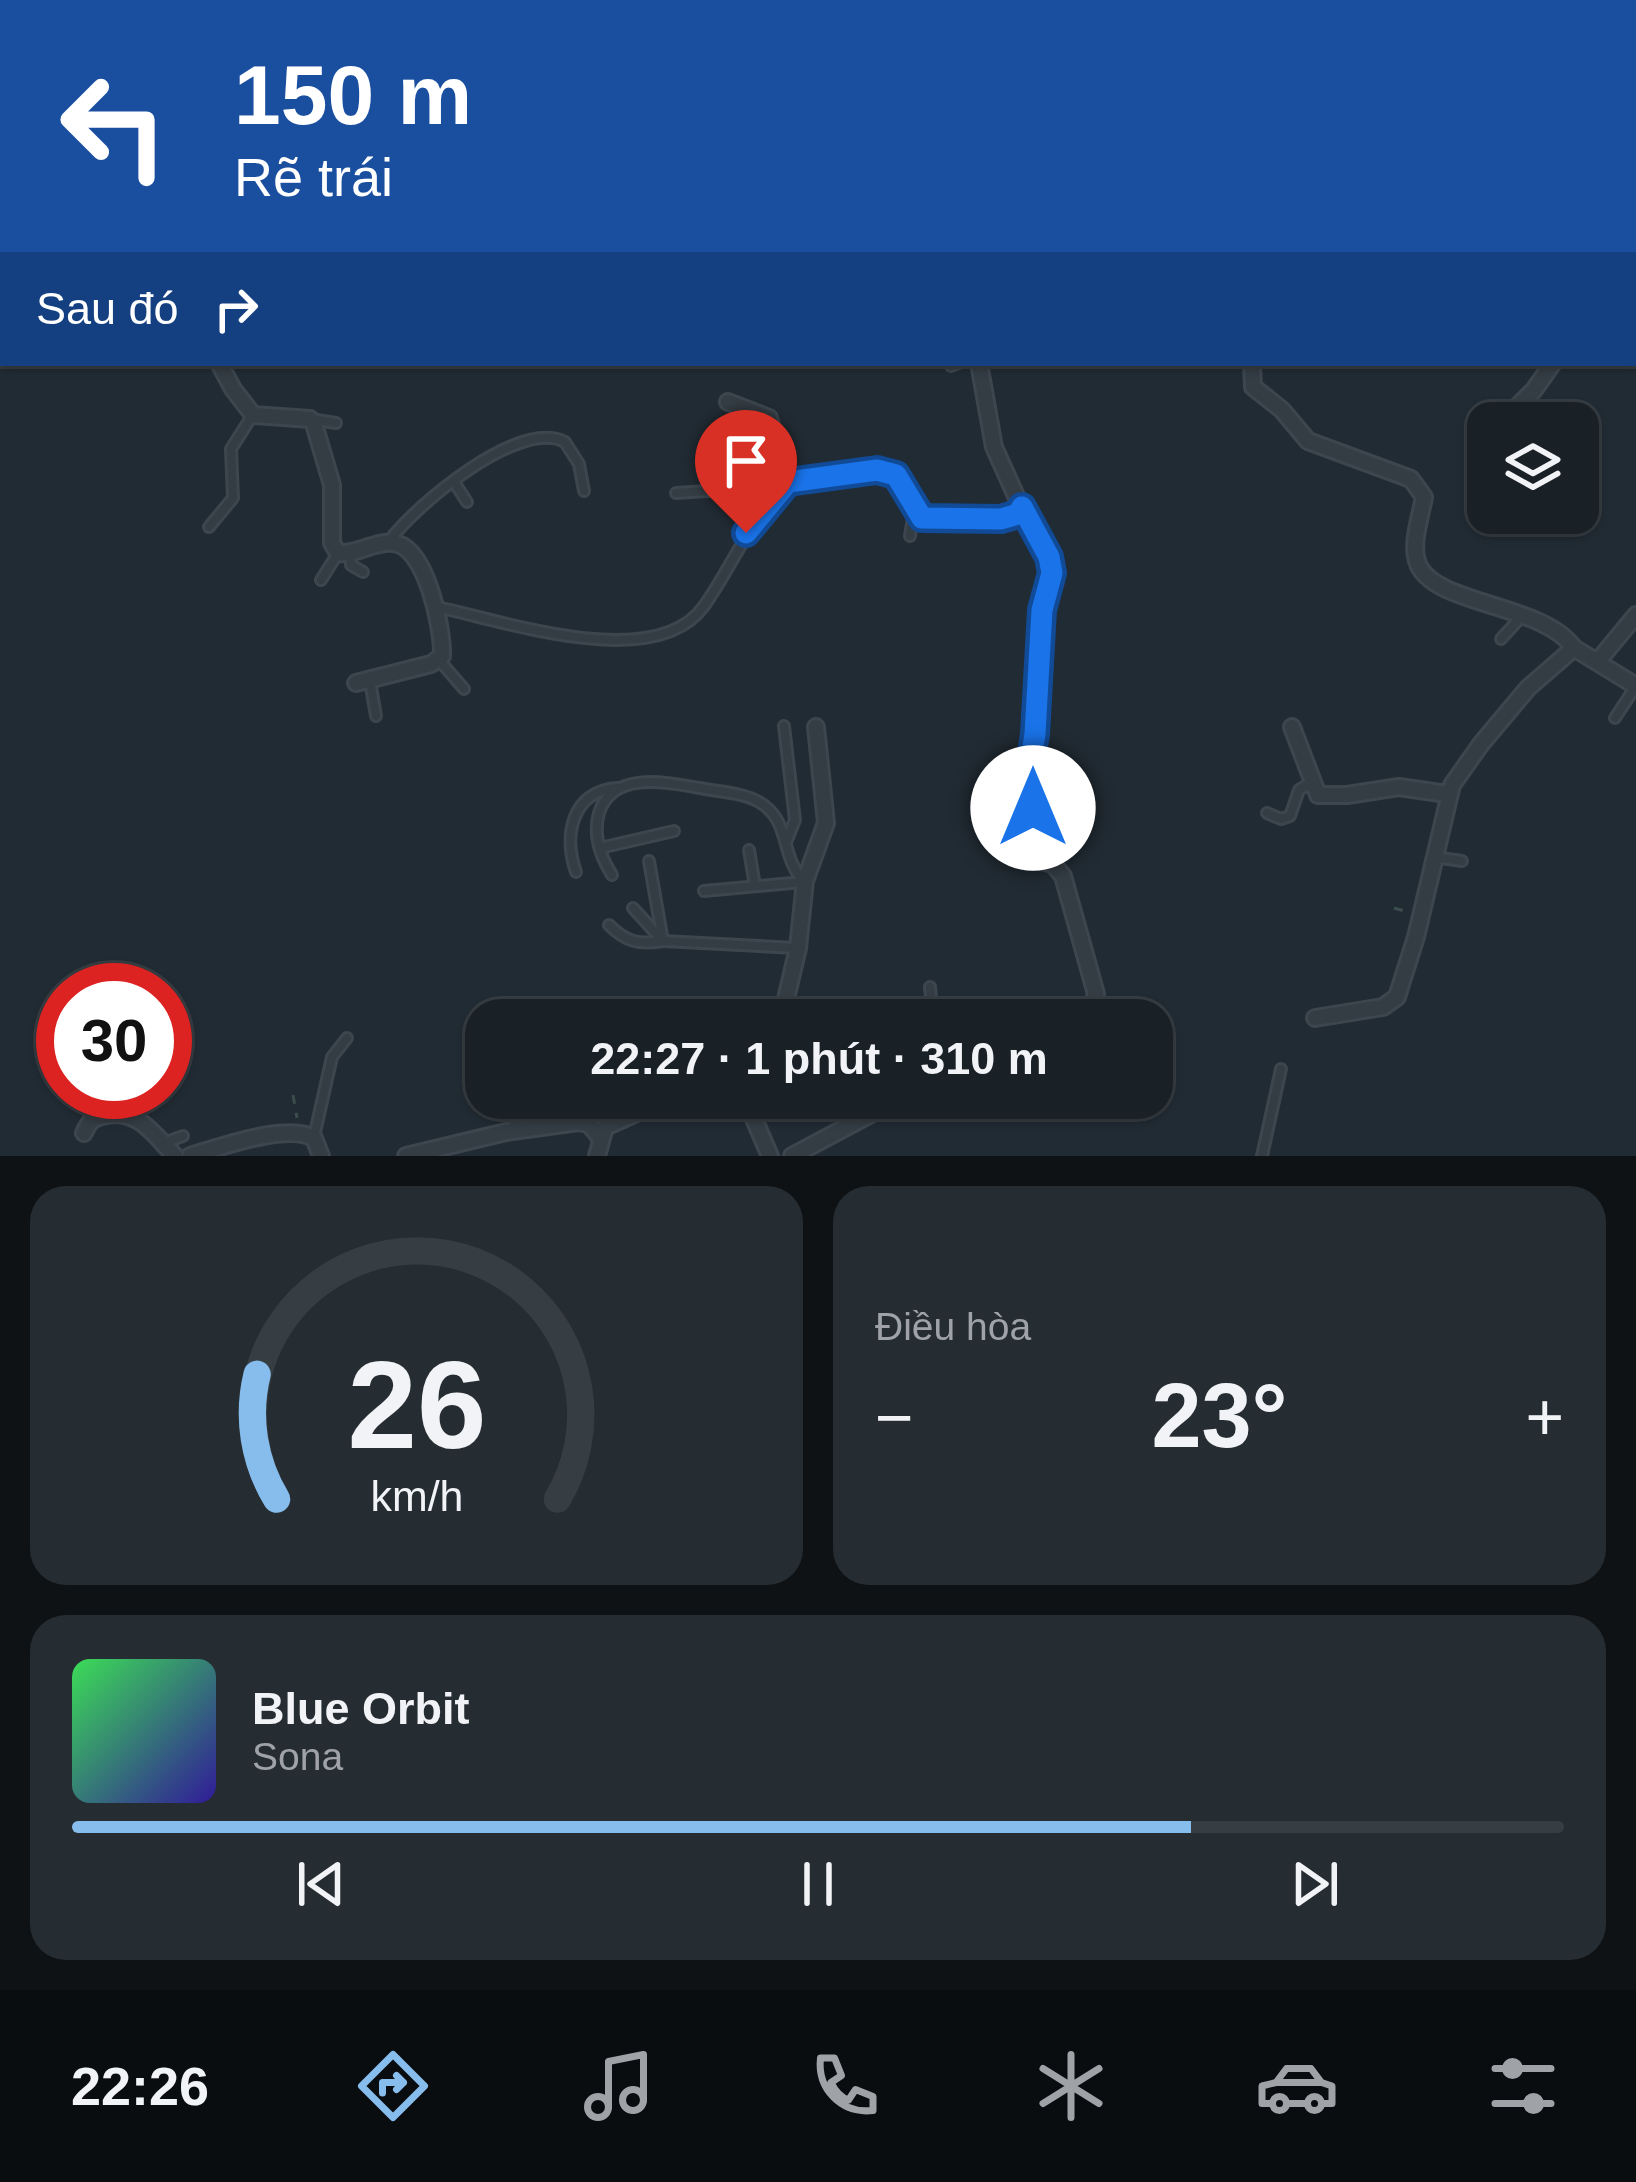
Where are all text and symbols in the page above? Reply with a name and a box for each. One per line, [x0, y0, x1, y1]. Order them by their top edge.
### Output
icon: left [36, 48, 192, 204]
text: 150 m [234, 48, 472, 142]
text: Rẽ trái [234, 147, 393, 207]
icon: right [203, 276, 269, 342]
text: Sau đó [36, 283, 179, 334]
map controls [1467, 402, 1599, 534]
button: layers [1467, 402, 1599, 534]
pin [695, 410, 797, 533]
icon: arrive [713, 428, 779, 494]
position arrow [970, 745, 1096, 871]
speed limit sign: 30 [36, 963, 192, 1119]
text: 22:27 · 1 phút · 310 m [590, 1033, 1048, 1084]
text: Điều hòa [875, 1305, 1031, 1348]
text: 26 [347, 1335, 486, 1474]
text: 23° [1151, 1366, 1288, 1466]
text: − [875, 1380, 914, 1454]
text: + [1525, 1380, 1564, 1454]
text: km/h [370, 1471, 463, 1519]
text: Blue Orbit [252, 1683, 470, 1734]
text: Sona [252, 1735, 343, 1778]
icon: previous [288, 1851, 354, 1917]
icon: pause [785, 1851, 851, 1917]
icon: next [1282, 1851, 1348, 1917]
icon: directions [351, 2044, 435, 2128]
icon: music [577, 2044, 661, 2128]
icon: phone [803, 2044, 887, 2128]
icon: climate [1029, 2044, 1113, 2128]
icon: car [1255, 2044, 1339, 2128]
icon: filters [1481, 2044, 1565, 2128]
text: 22:26 [71, 2056, 209, 2116]

